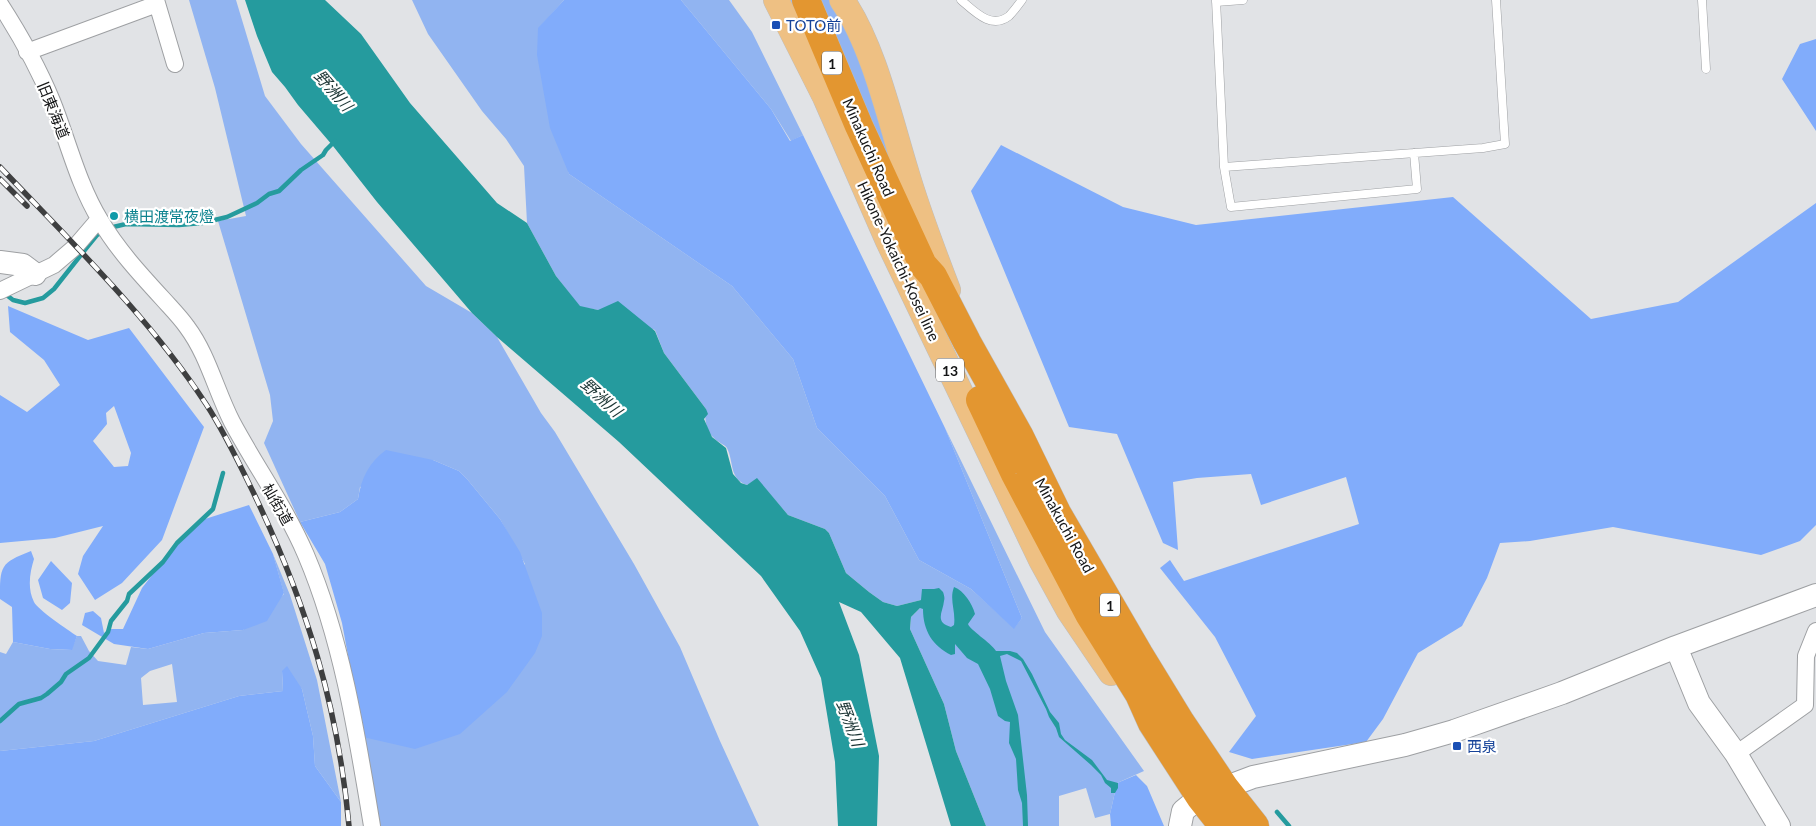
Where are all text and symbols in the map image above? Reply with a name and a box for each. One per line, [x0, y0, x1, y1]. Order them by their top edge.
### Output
place label: TOTO前 [786, 16, 841, 34]
marker: TOTO前 [770, 19, 782, 31]
road number: 1 [822, 52, 842, 74]
water label: 野洲川 [311, 66, 358, 116]
street label: 旧東海道 [34, 79, 74, 141]
street label: Minakuchi Road [839, 95, 899, 199]
street label: Hikone-Yokaichi-Kosei line [854, 178, 944, 344]
place label: 横田渡常夜燈 [124, 207, 214, 225]
marker: 横田渡常夜燈 [108, 210, 120, 222]
road number: 13 [936, 358, 964, 382]
water label: 野洲川 [578, 374, 628, 421]
street label: Minakuchi Road [1032, 475, 1098, 575]
street label: 杣街道 [259, 480, 297, 528]
road number: 1 [1100, 594, 1120, 616]
water label: 野洲川 [834, 697, 869, 751]
place label: 西泉 [1467, 737, 1497, 755]
marker: 西泉 [1451, 740, 1463, 752]

